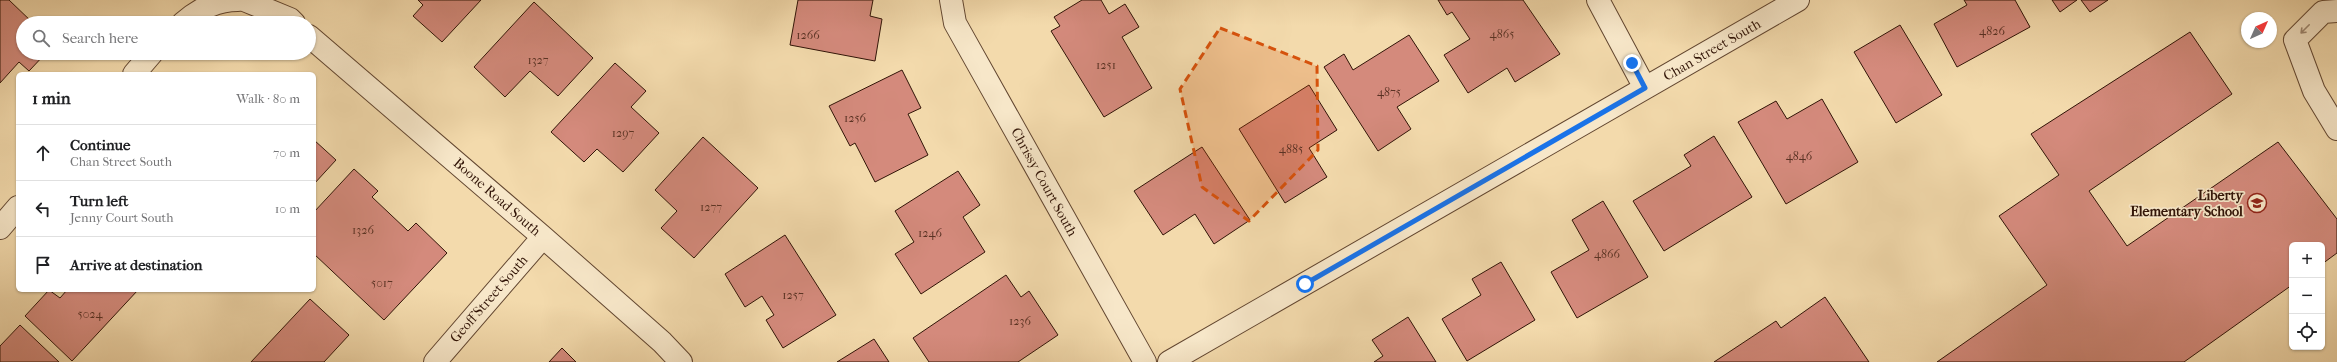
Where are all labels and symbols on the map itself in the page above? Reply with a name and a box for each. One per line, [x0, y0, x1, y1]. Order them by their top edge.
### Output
north arrow [2241, 12, 2277, 48]
street label: Chan Street South [1660, 15, 1764, 85]
house number: 4826 [1979, 24, 2005, 38]
one-way arrow [2300, 24, 2310, 34]
house number: 4865 [1490, 27, 1514, 41]
house number: 1266 [796, 28, 820, 42]
house number: 1327 [527, 53, 549, 67]
route end [1623, 54, 1641, 72]
house number: 1251 [1096, 58, 1116, 72]
house number: 4875 [1377, 85, 1401, 99]
house number: 1256 [844, 111, 867, 125]
street label: Chrissy Court South [1007, 125, 1081, 239]
house number: 1297 [612, 126, 634, 140]
house number: 4885 [1279, 142, 1303, 156]
house number: 4846 [1786, 149, 1813, 163]
street label: Boone Road South [450, 154, 544, 240]
place label: Liberty Elementary School [2130, 187, 2245, 220]
school or university icon: Liberty Elementary School [2246, 192, 2268, 214]
house number: 1277 [700, 200, 722, 214]
house number: 1326 [352, 223, 374, 237]
house number: 1246 [918, 226, 943, 240]
house number: 4866 [1594, 247, 1621, 261]
street label: Geoff Street South [446, 252, 532, 346]
route start [1296, 275, 1314, 293]
house number: 5017 [371, 276, 393, 290]
house number: 1257 [782, 288, 804, 302]
house number: 5024 [77, 307, 103, 321]
house number: 1236 [1009, 314, 1031, 328]

